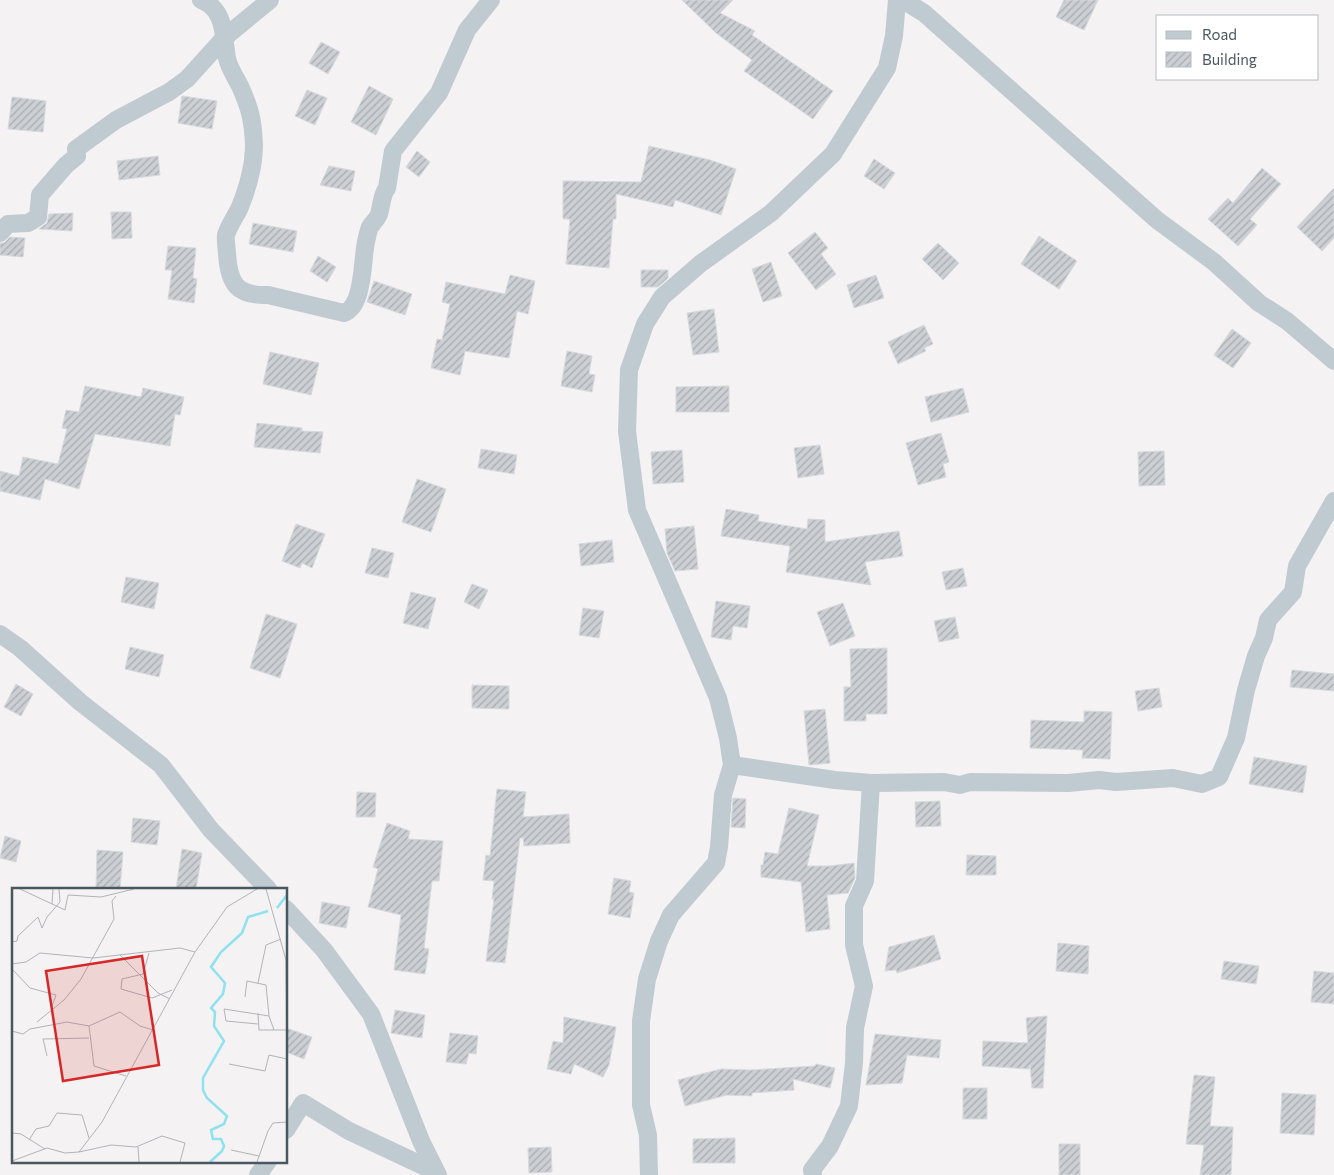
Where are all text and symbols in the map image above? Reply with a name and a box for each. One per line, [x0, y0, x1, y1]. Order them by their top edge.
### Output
legend [1156, 15, 1319, 80]
text: Road [1202, 25, 1237, 43]
text: Building [1202, 50, 1257, 68]
inset map [12, 888, 288, 1162]

